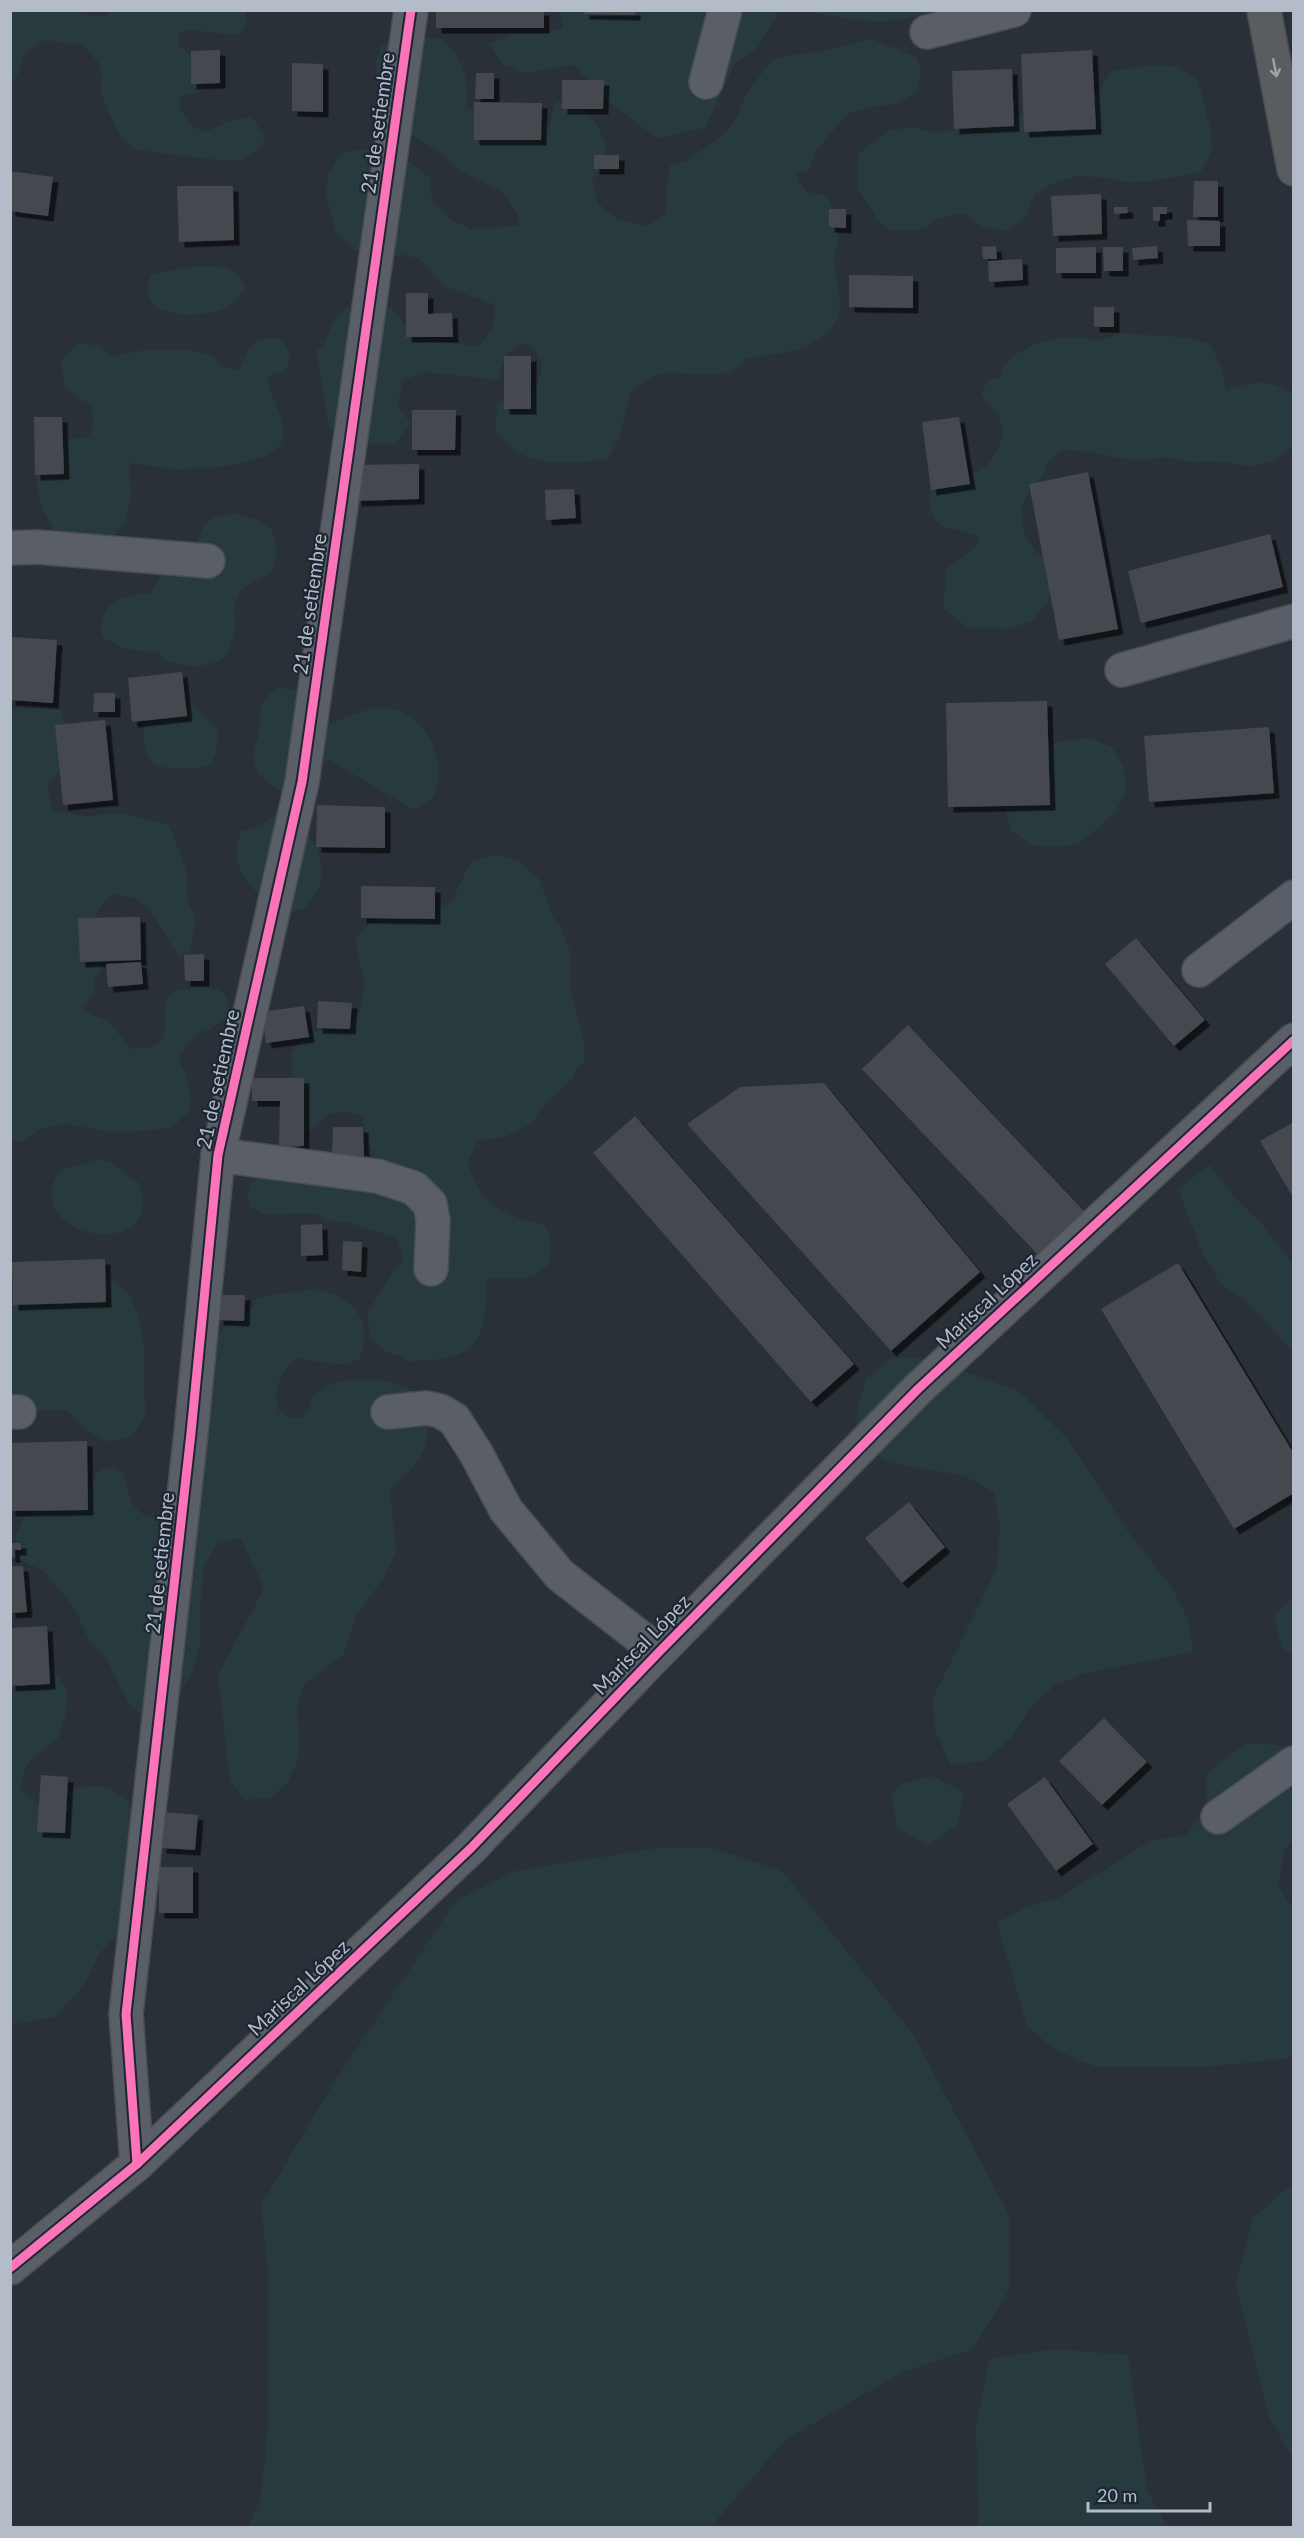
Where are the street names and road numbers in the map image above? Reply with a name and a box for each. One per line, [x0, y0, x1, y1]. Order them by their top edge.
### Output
street label: 21 de setiembre [355, 51, 399, 195]
street label: 21 de setiembre [287, 532, 331, 676]
street label: 21 de setiembre [190, 1007, 244, 1151]
street label: Mariscal López [930, 1247, 1042, 1353]
street label: 21 de setiembre [140, 1491, 178, 1635]
street label: Mariscal López [587, 1589, 695, 1699]
street label: Mariscal López [242, 1934, 354, 2040]

